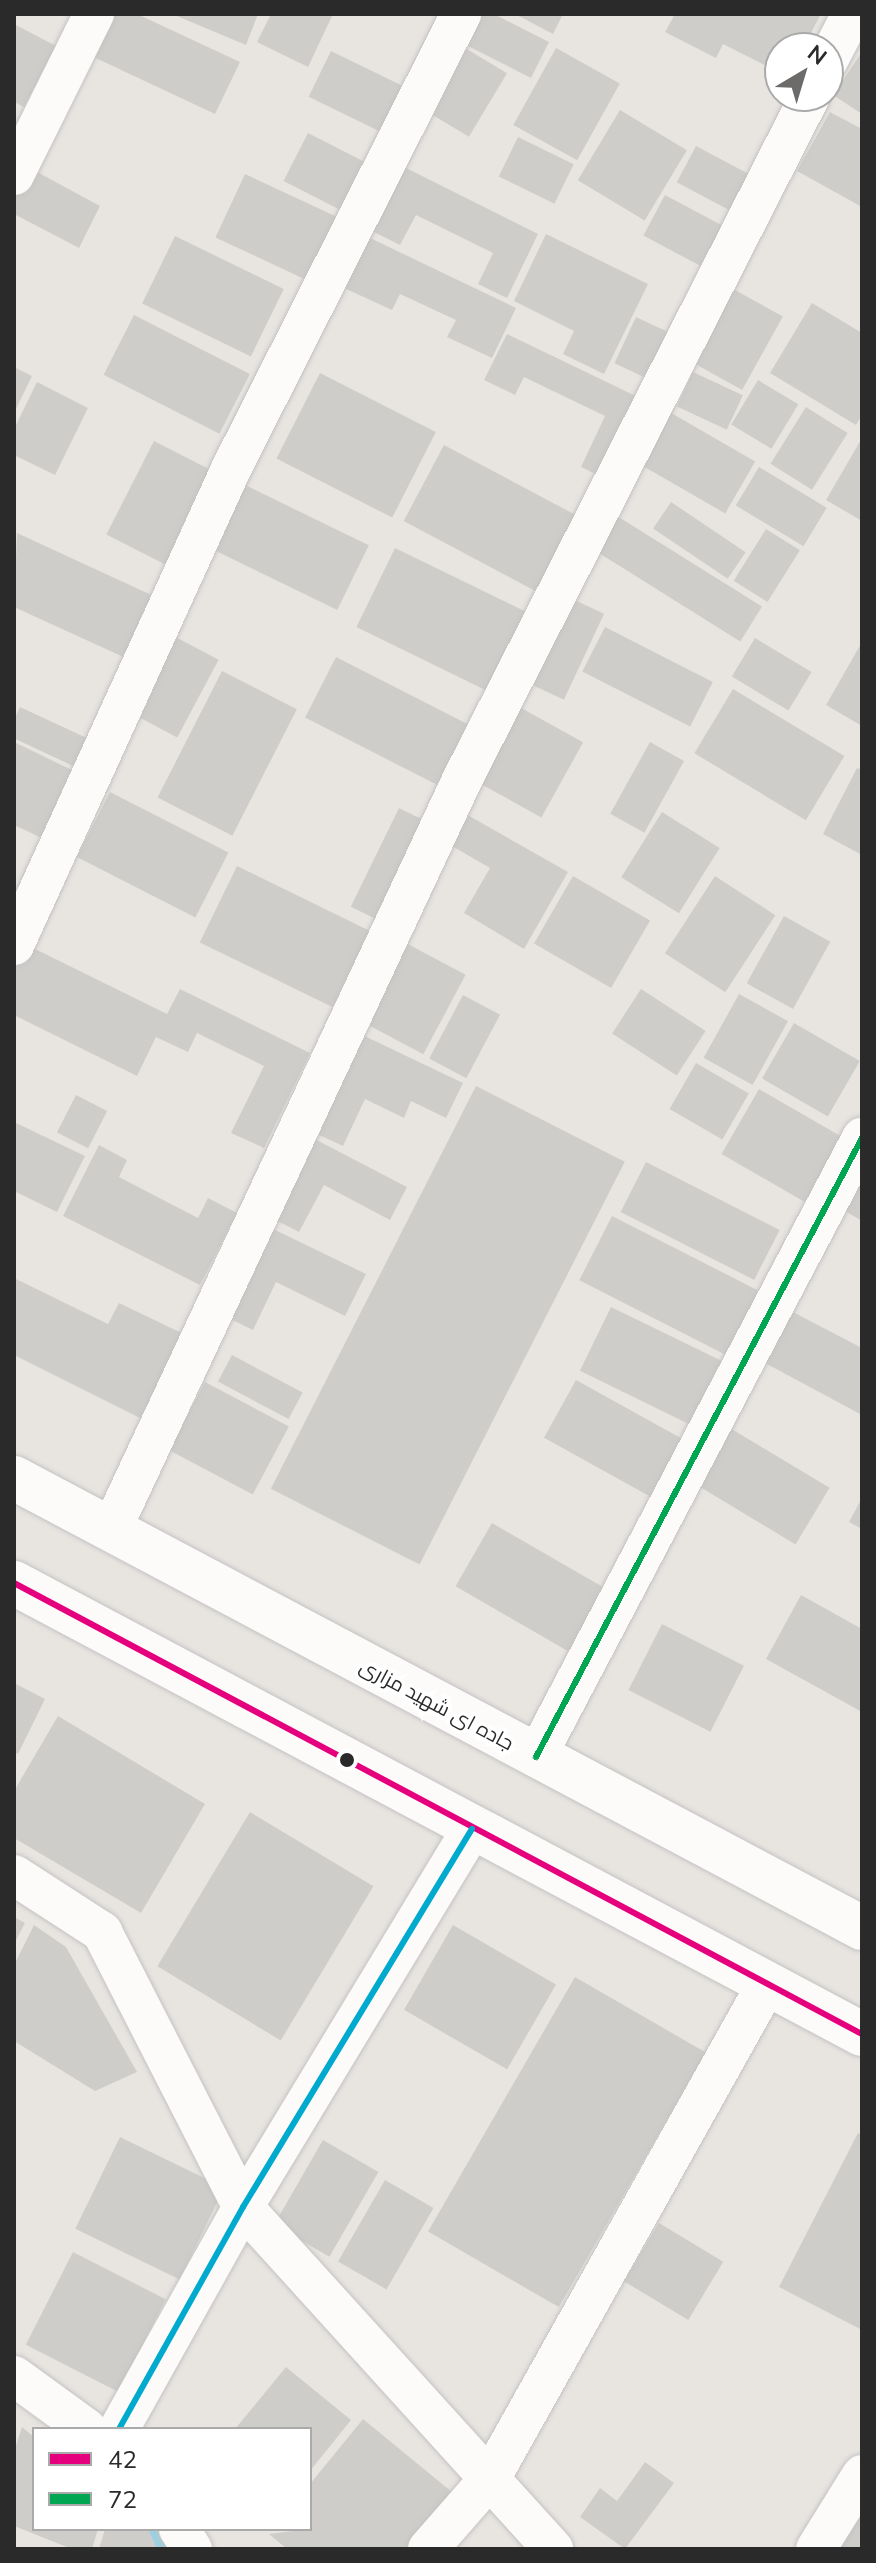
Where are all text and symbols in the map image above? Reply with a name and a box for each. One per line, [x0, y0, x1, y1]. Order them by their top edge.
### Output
north arrow [764, 32, 844, 112]
text: N [802, 39, 833, 71]
street label: جاده ای شهید مزاری [356, 1653, 518, 1755]
unlabelled marker [339, 1752, 355, 1768]
legend [32, 2427, 312, 2531]
text: 42 [108, 2444, 137, 2474]
text: 72 [108, 2484, 137, 2514]

